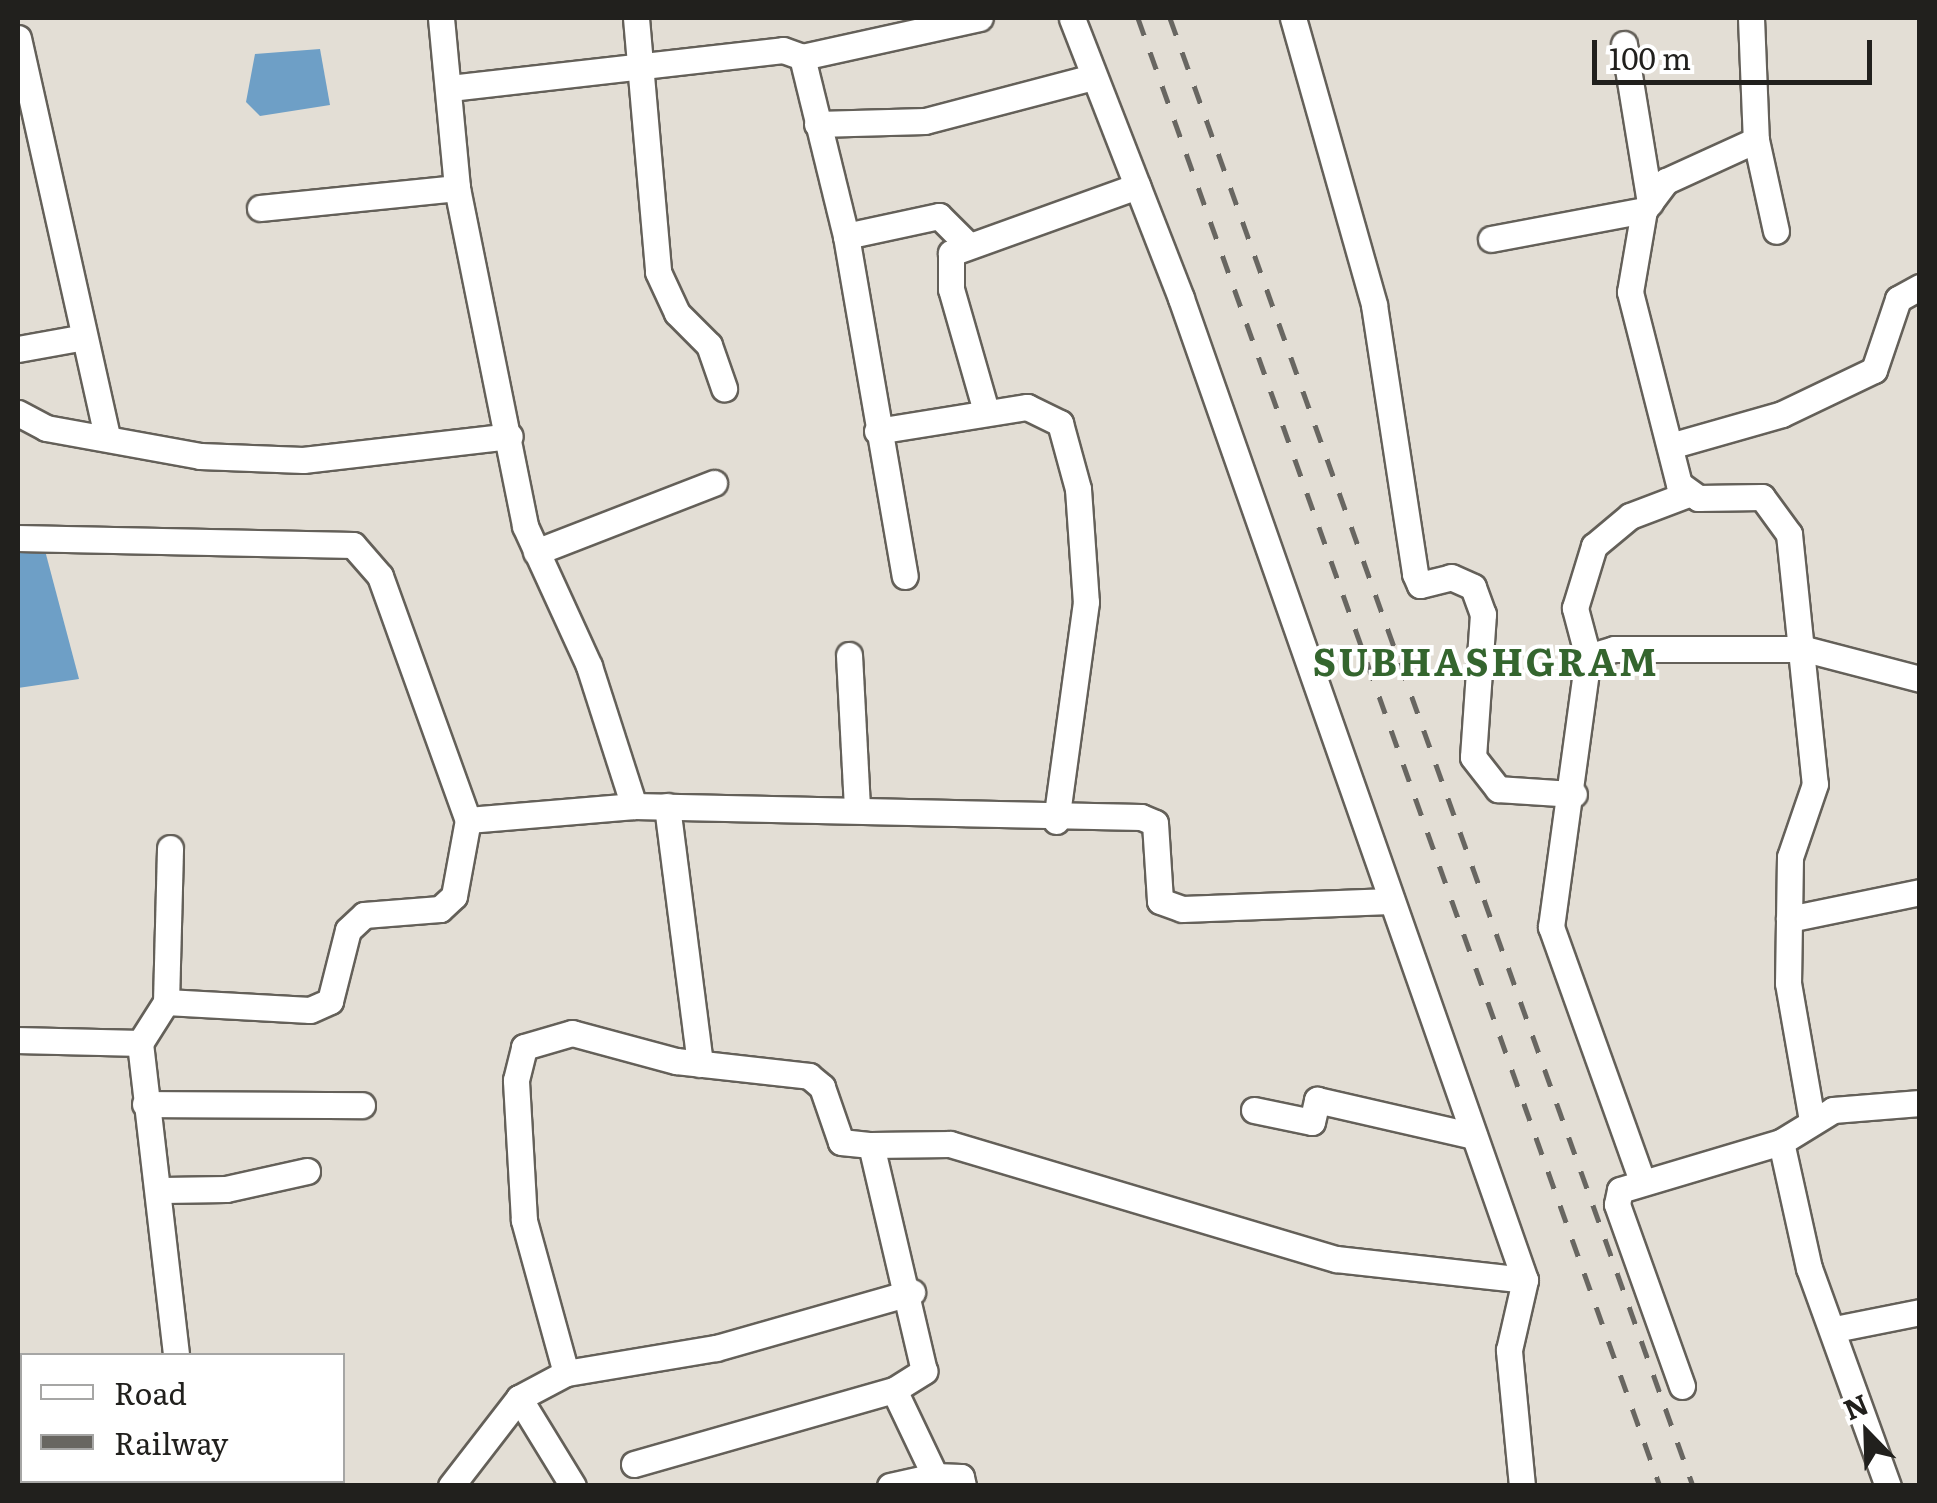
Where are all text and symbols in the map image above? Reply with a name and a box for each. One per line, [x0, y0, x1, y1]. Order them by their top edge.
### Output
scale bar [1597, 20, 1877, 82]
text: 100 m [1609, 35, 1691, 79]
district label: SUBHASHGRAM [1313, 637, 1659, 683]
legend [20, 1353, 345, 1483]
text: Road [114, 1370, 187, 1414]
text: N [1836, 1381, 1874, 1429]
north arrow [1817, 1383, 1917, 1483]
text: Railway [114, 1420, 228, 1464]

